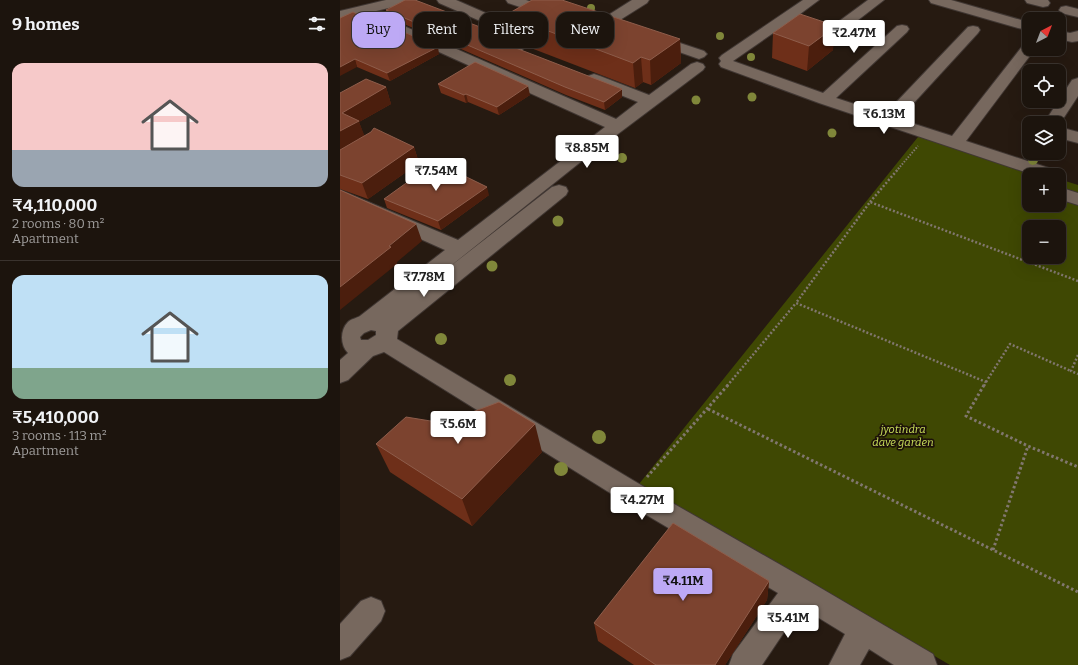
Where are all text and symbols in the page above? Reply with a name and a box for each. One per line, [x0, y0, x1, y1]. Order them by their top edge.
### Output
chip: Buy [352, 12, 405, 48]
chip: Rent [413, 12, 471, 48]
chip: Filters [479, 12, 548, 48]
chip: New [556, 12, 614, 48]
north arrow [1022, 12, 1066, 56]
map controls [1022, 12, 1066, 264]
icon: filters [306, 13, 328, 35]
text: 9 homes [12, 14, 80, 35]
pin: ₹2.47M [821, 20, 887, 54]
text: ₹2.47M [832, 25, 876, 40]
button: locate [1022, 64, 1066, 108]
icon: home [134, 89, 206, 161]
pin: ₹6.13M [851, 101, 917, 135]
text: ₹6.13M [863, 106, 905, 121]
button: layers [1022, 116, 1066, 160]
pin: ₹8.85M [554, 135, 620, 169]
text: ₹8.85M [565, 140, 609, 155]
pin: ₹7.54M [403, 158, 469, 192]
text: ₹7.54M [414, 163, 458, 178]
button: + [1022, 168, 1066, 212]
text: ₹4,110,000 [12, 195, 97, 216]
text: 2 rooms · 80 m² [12, 216, 104, 231]
button: − [1022, 220, 1066, 264]
text: Apartment [12, 231, 79, 246]
pin: ₹7.78M [391, 264, 457, 298]
text: ₹7.78M [403, 269, 445, 284]
icon: home [134, 301, 206, 373]
text: ₹5,410,000 [12, 407, 99, 428]
pin: ₹5.6M [430, 411, 486, 445]
text: ₹5.6M [440, 416, 476, 431]
park label: jyotindra dave garden [872, 423, 934, 449]
text: 3 rooms · 113 m² [12, 428, 107, 443]
text: Apartment [12, 443, 79, 458]
pin: ₹4.27M [609, 487, 675, 521]
text: ₹4.27M [620, 492, 664, 507]
pin: ₹4.11M [650, 568, 716, 602]
text: ₹4.11M [662, 573, 704, 588]
pin: ₹5.41M [755, 605, 821, 639]
text: ₹5.41M [767, 610, 809, 625]

